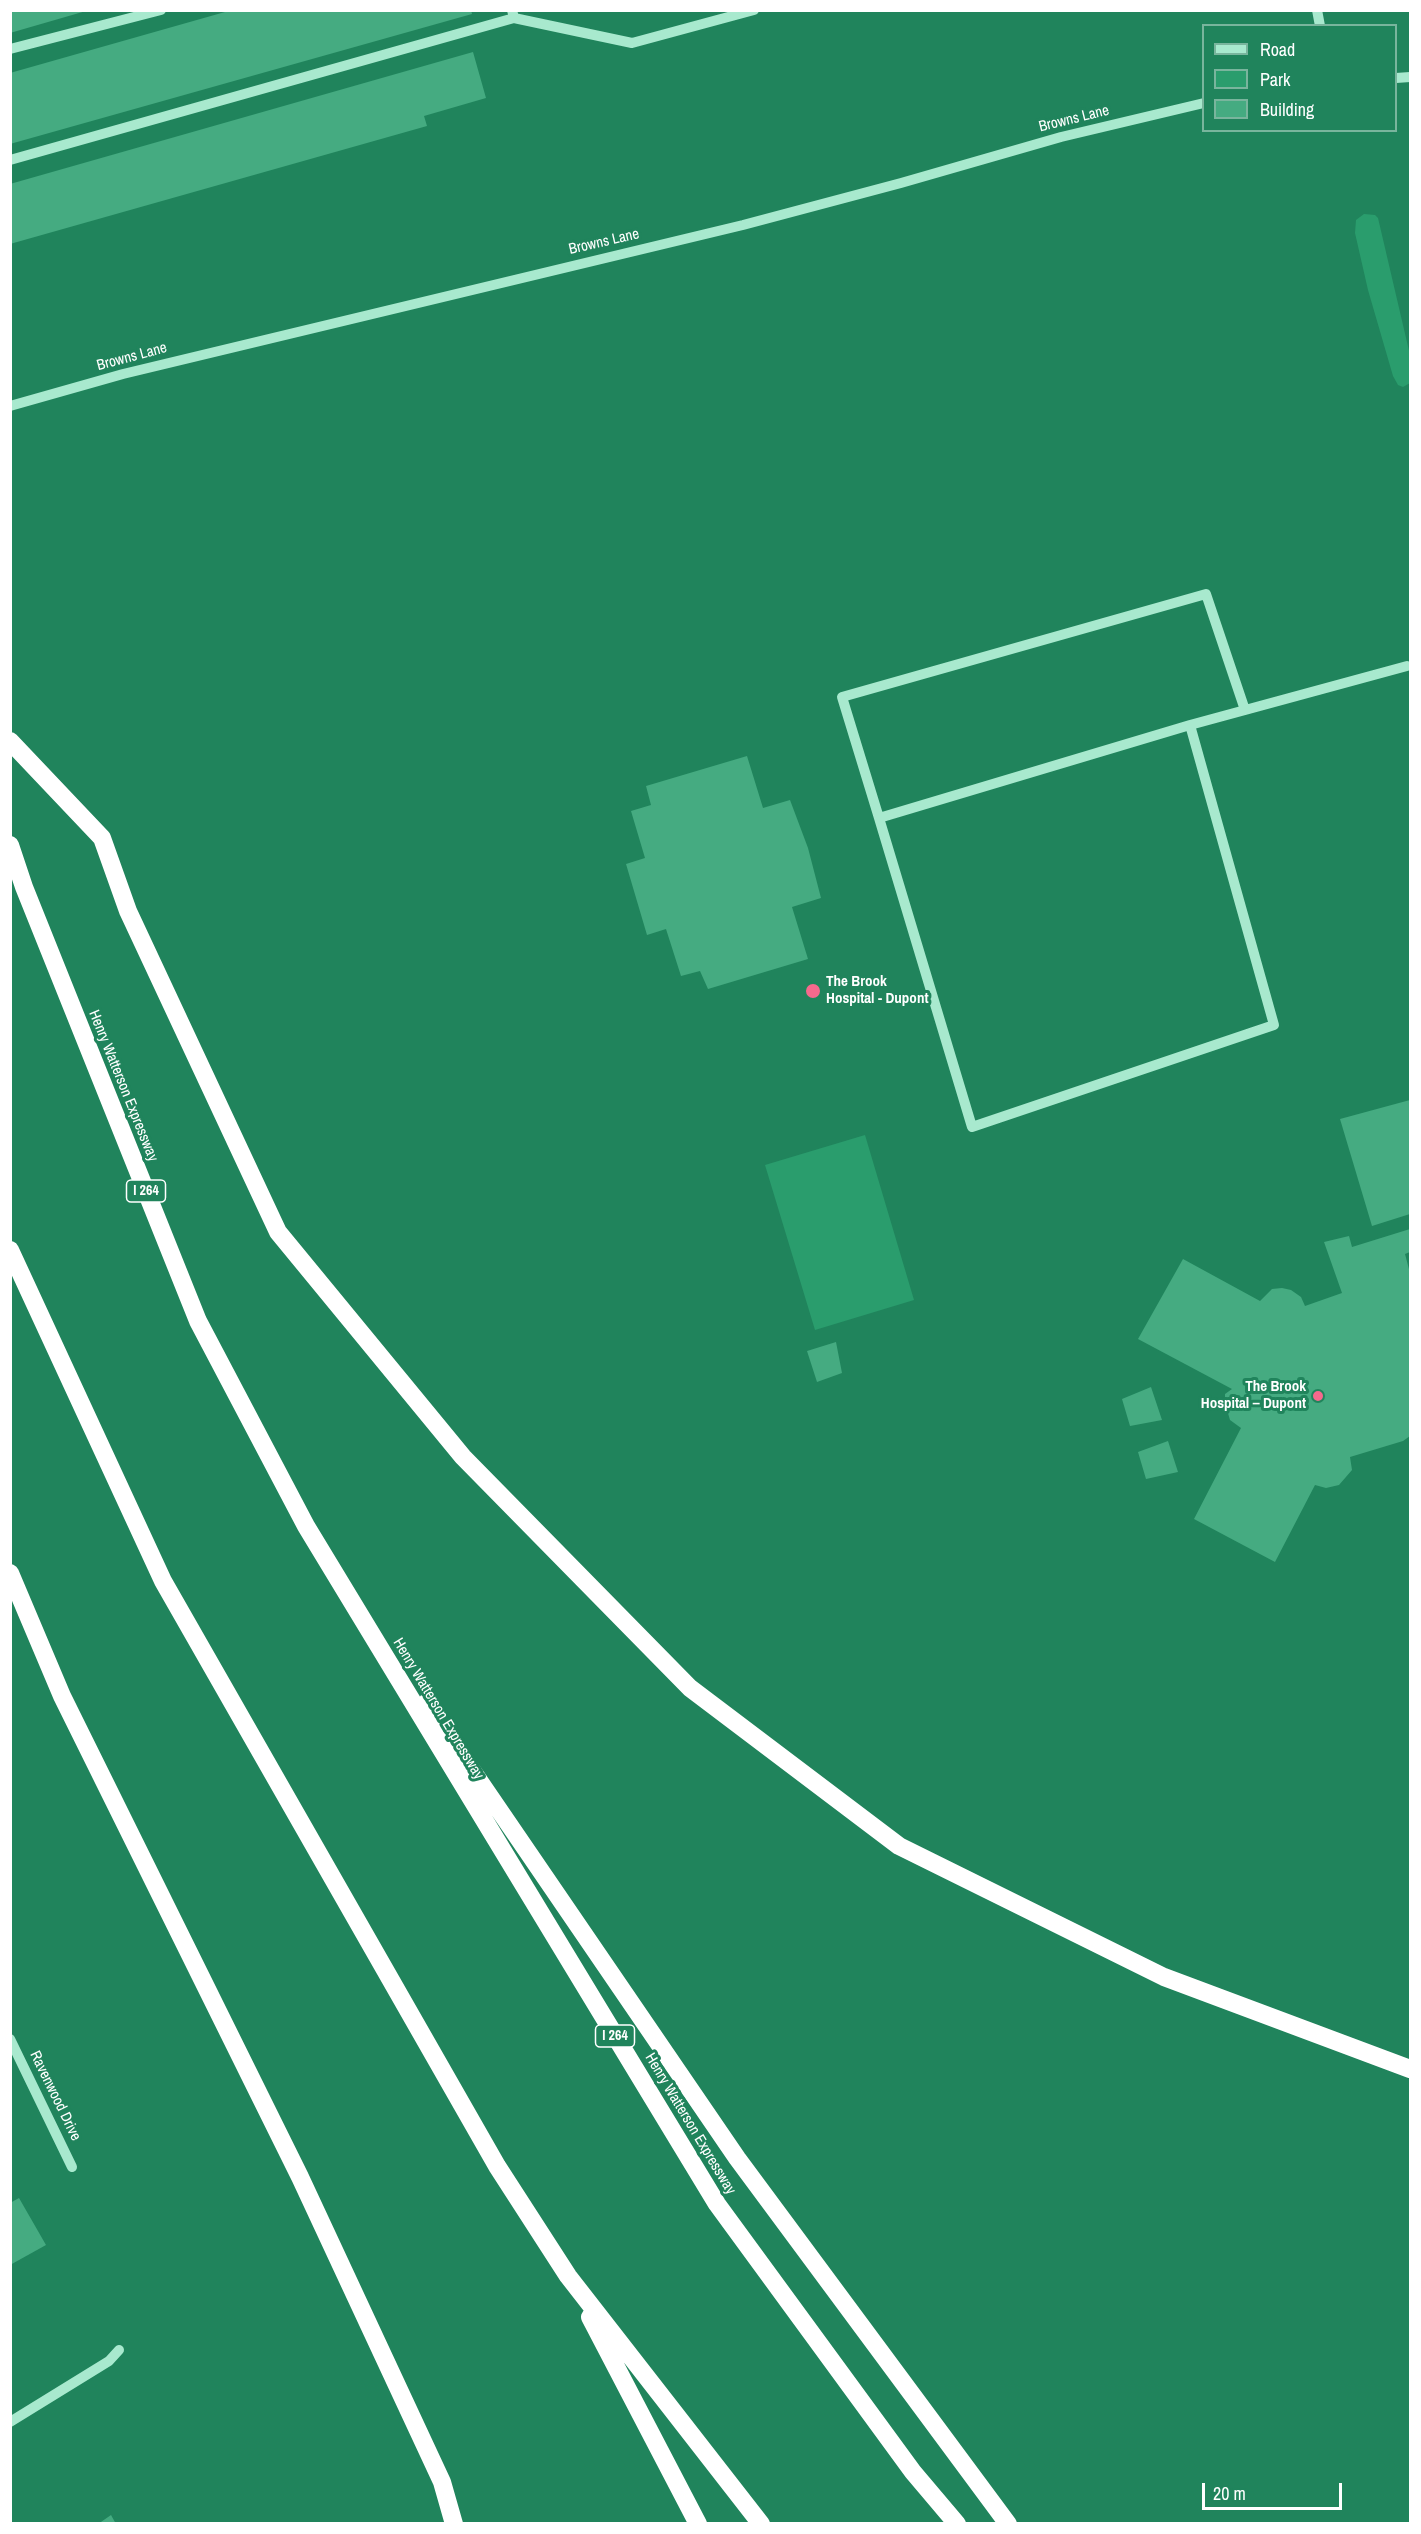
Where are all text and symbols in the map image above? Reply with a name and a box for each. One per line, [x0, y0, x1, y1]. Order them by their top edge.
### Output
legend [1202, 24, 1397, 132]
text: Road [1260, 37, 1295, 62]
text: Park [1260, 67, 1290, 92]
text: Building [1260, 97, 1314, 122]
street label: Browns Lane [1037, 102, 1111, 136]
street label: Browns Lane [567, 225, 641, 259]
street label: Browns Lane [95, 339, 169, 375]
place label: The Brook Hospital - Dupont [826, 973, 928, 1008]
marker: The Brook Hospital - Dupont [804, 982, 822, 1000]
street label: Henry Watterson Expressway [84, 1008, 162, 1164]
road number: I 264 [126, 1180, 166, 1202]
place label: The Brook Hospital – Dupont [1201, 1378, 1306, 1413]
marker: The Brook Hospital – Dupont [1311, 1389, 1325, 1403]
street label: Henry Watterson Expressway [389, 1635, 487, 1783]
road number: I 264 [596, 2025, 634, 2047]
street label: Ravenwood Drive [25, 2048, 85, 2144]
street label: Henry Watterson Expressway [641, 2050, 739, 2198]
scale bar [1205, 2471, 1344, 2509]
text: 20 m [1213, 2481, 1246, 2506]

